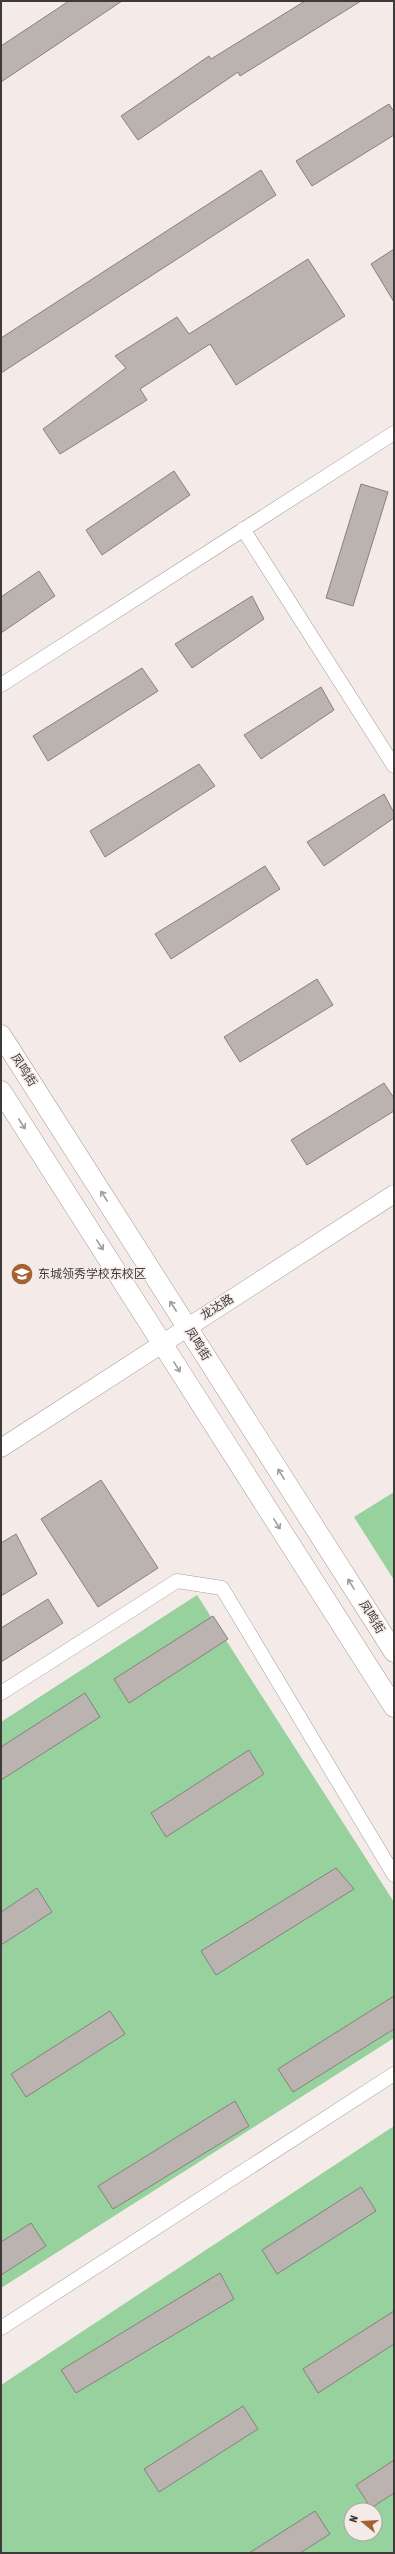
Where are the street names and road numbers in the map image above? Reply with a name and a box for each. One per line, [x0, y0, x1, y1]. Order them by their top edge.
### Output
street label: 凤鸣街 [8, 1051, 40, 1089]
street label: 龙达路 [198, 1292, 236, 1322]
street label: 凤鸣街 [183, 1325, 213, 1363]
street label: 凤鸣街 [357, 1598, 387, 1636]

